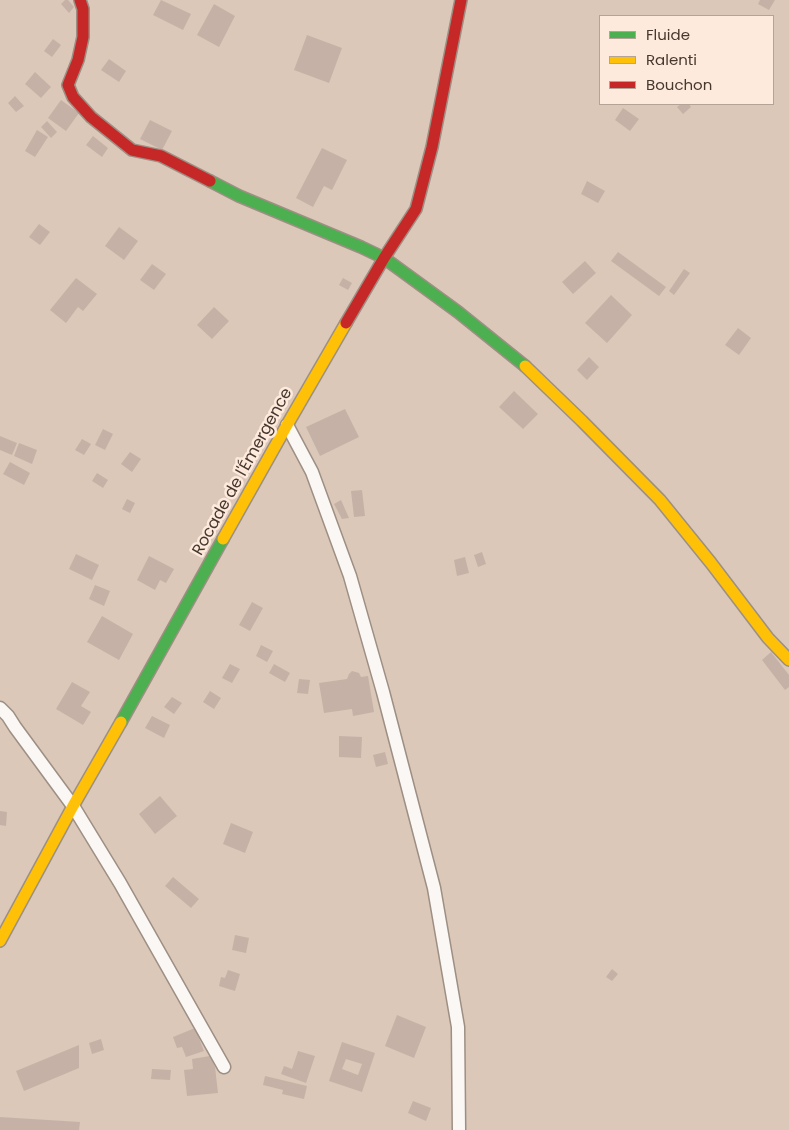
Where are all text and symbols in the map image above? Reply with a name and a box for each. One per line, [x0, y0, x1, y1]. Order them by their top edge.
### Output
legend [599, 15, 774, 105]
text: Fluide [646, 24, 690, 45]
text: Ralenti [646, 49, 697, 70]
text: Bouchon [646, 74, 712, 95]
street label: Rocade de l'Émergence [189, 385, 297, 559]

